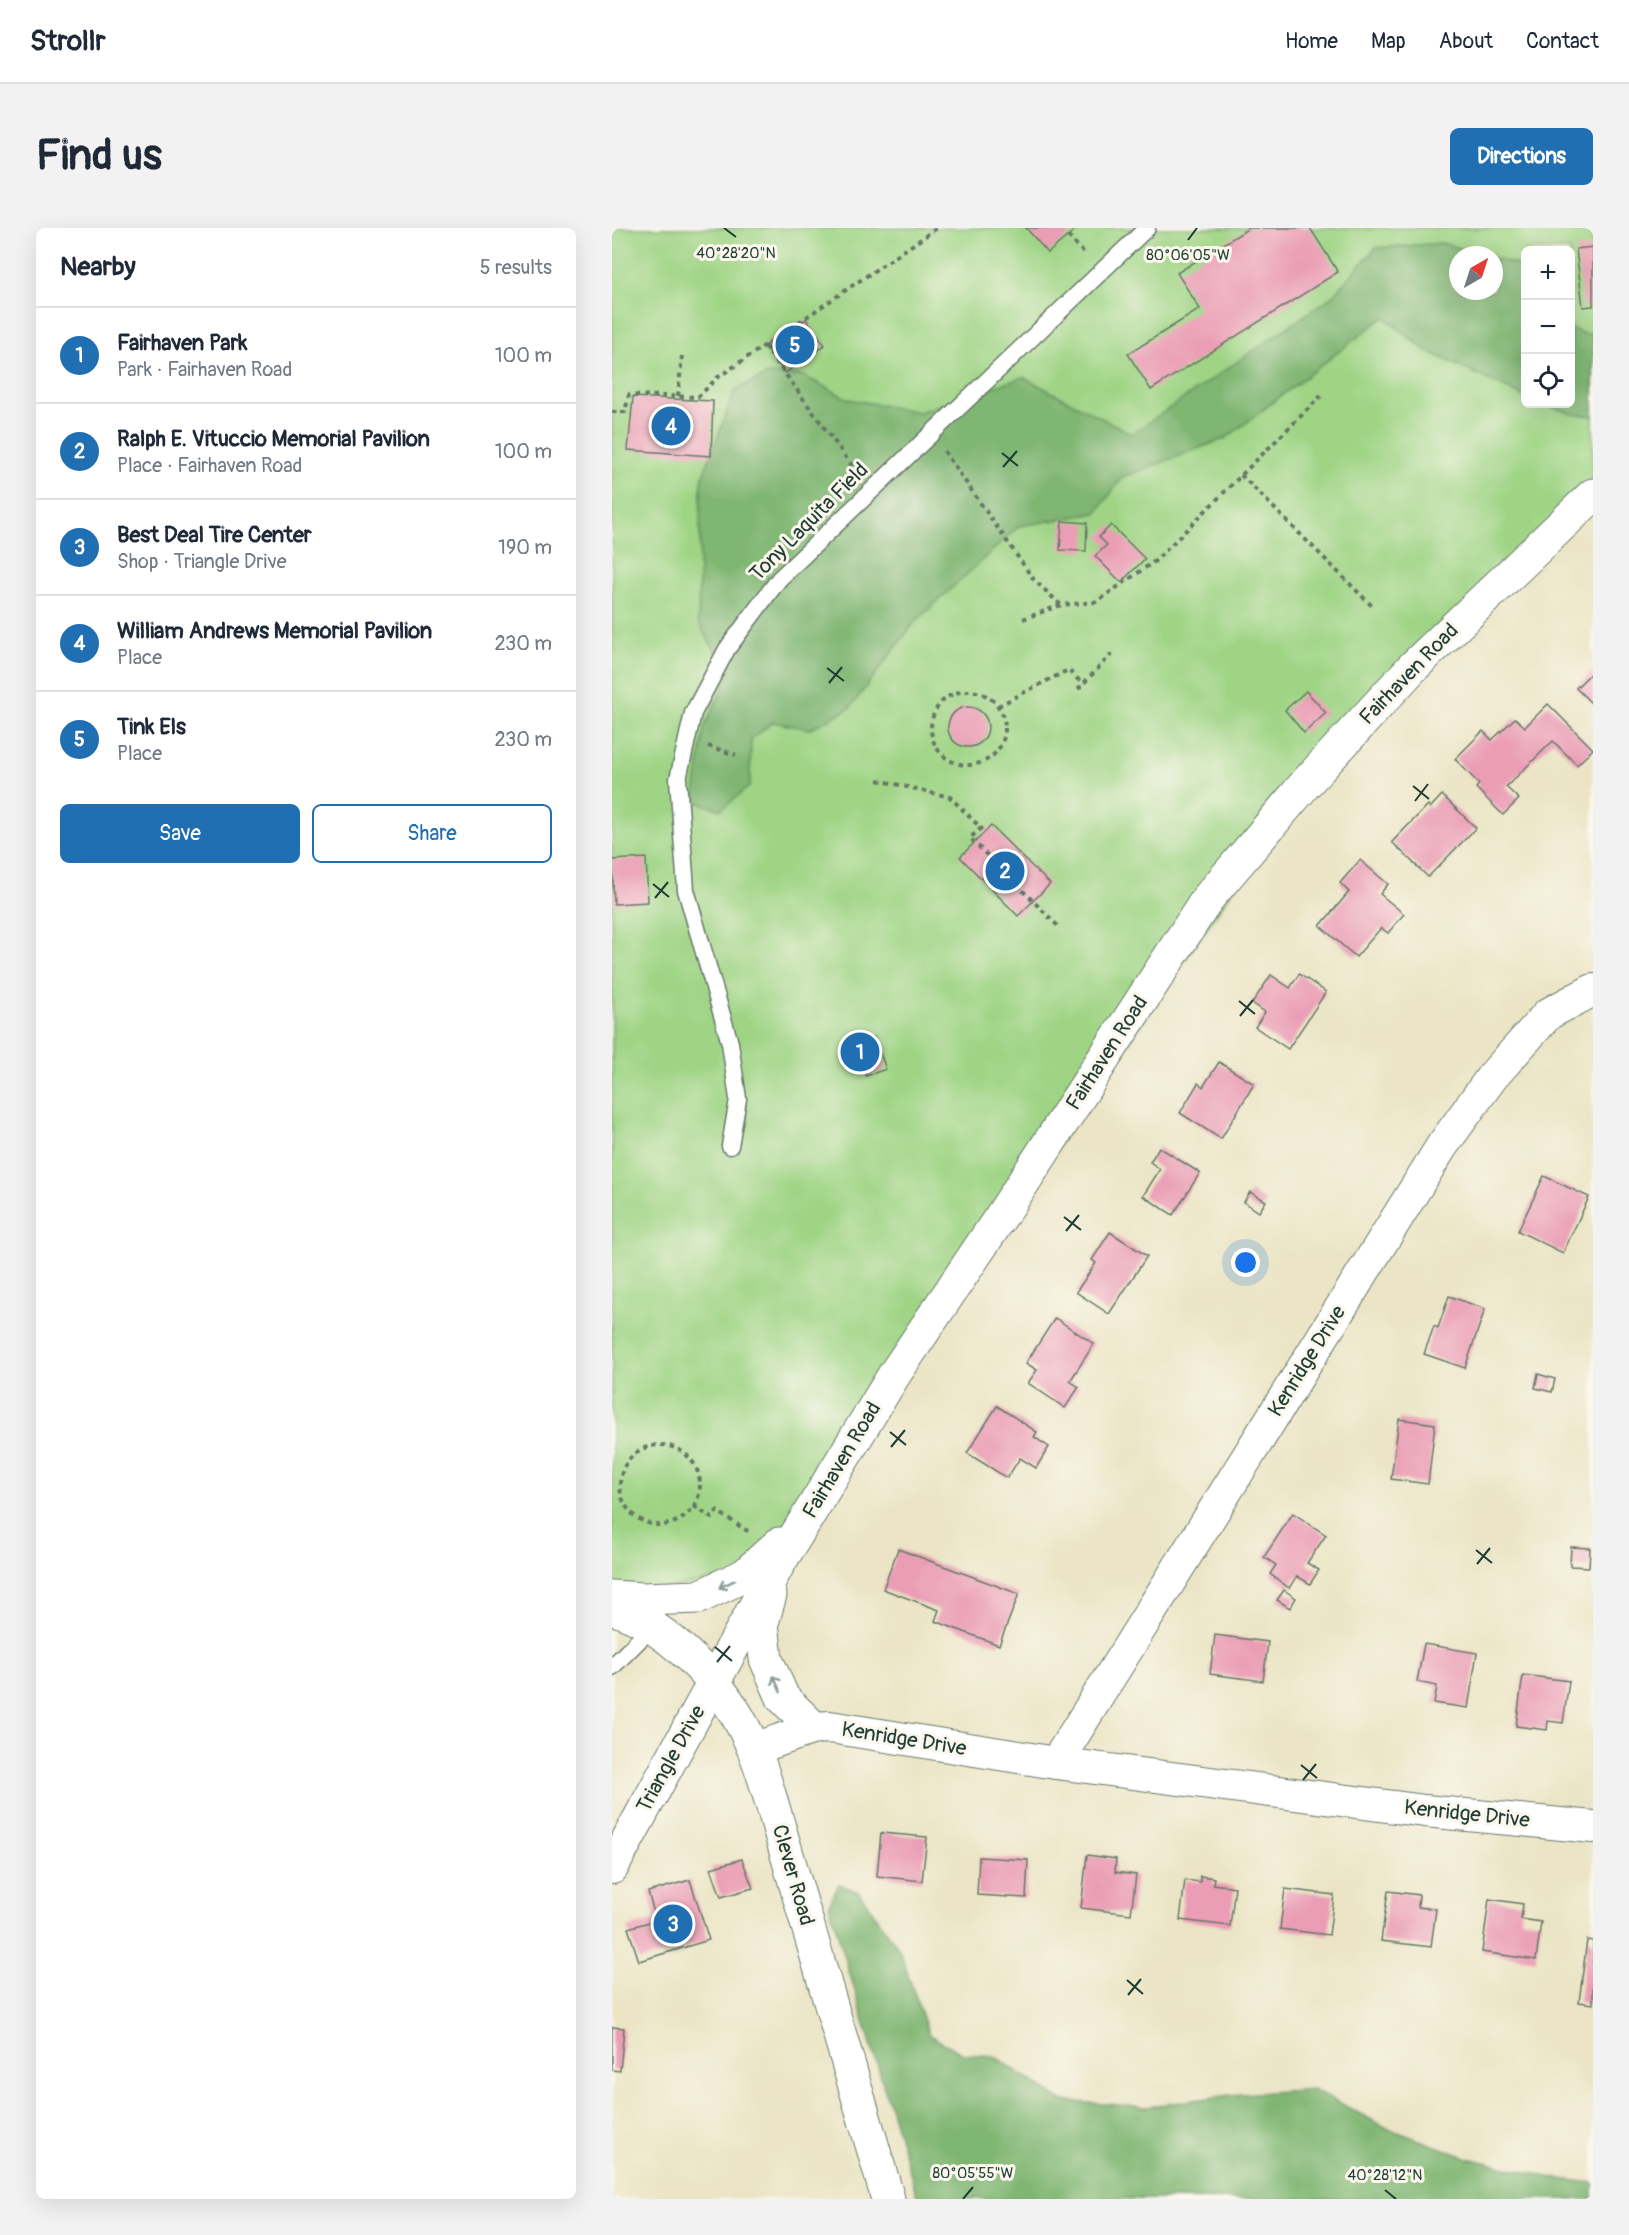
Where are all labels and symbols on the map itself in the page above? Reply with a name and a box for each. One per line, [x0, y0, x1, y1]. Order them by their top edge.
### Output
text: 40°28'20"N [696, 244, 776, 263]
text: 80°06'05"W [1146, 246, 1230, 265]
north arrow [1449, 246, 1503, 300]
pin: 5 [776, 322, 814, 368]
pin: 4 [652, 404, 690, 448]
street label: Tony Laquita Field [744, 457, 874, 587]
street label: Fairhaven Road [1354, 617, 1464, 731]
pin: 2 [986, 848, 1024, 894]
street label: Fairhaven Road [1060, 991, 1154, 1115]
pin: 1 [840, 1030, 880, 1074]
your location [1231, 1248, 1260, 1277]
street label: Kenridge Drive [1262, 1300, 1352, 1422]
street label: Fairhaven Road [797, 1397, 887, 1523]
one-way arrow [719, 1578, 737, 1590]
one-way arrow [770, 1675, 782, 1693]
street label: Triangle Drive [630, 1700, 712, 1817]
street label: Kenridge Drive [840, 1716, 969, 1762]
street label: Kenridge Drive [1403, 1794, 1532, 1834]
street label: Clever Road [766, 1821, 820, 1929]
pin: 3 [654, 1902, 692, 1946]
text: 80°05'55"W [933, 2164, 1014, 2183]
text: 40°28'12"N [1348, 2166, 1422, 2185]

